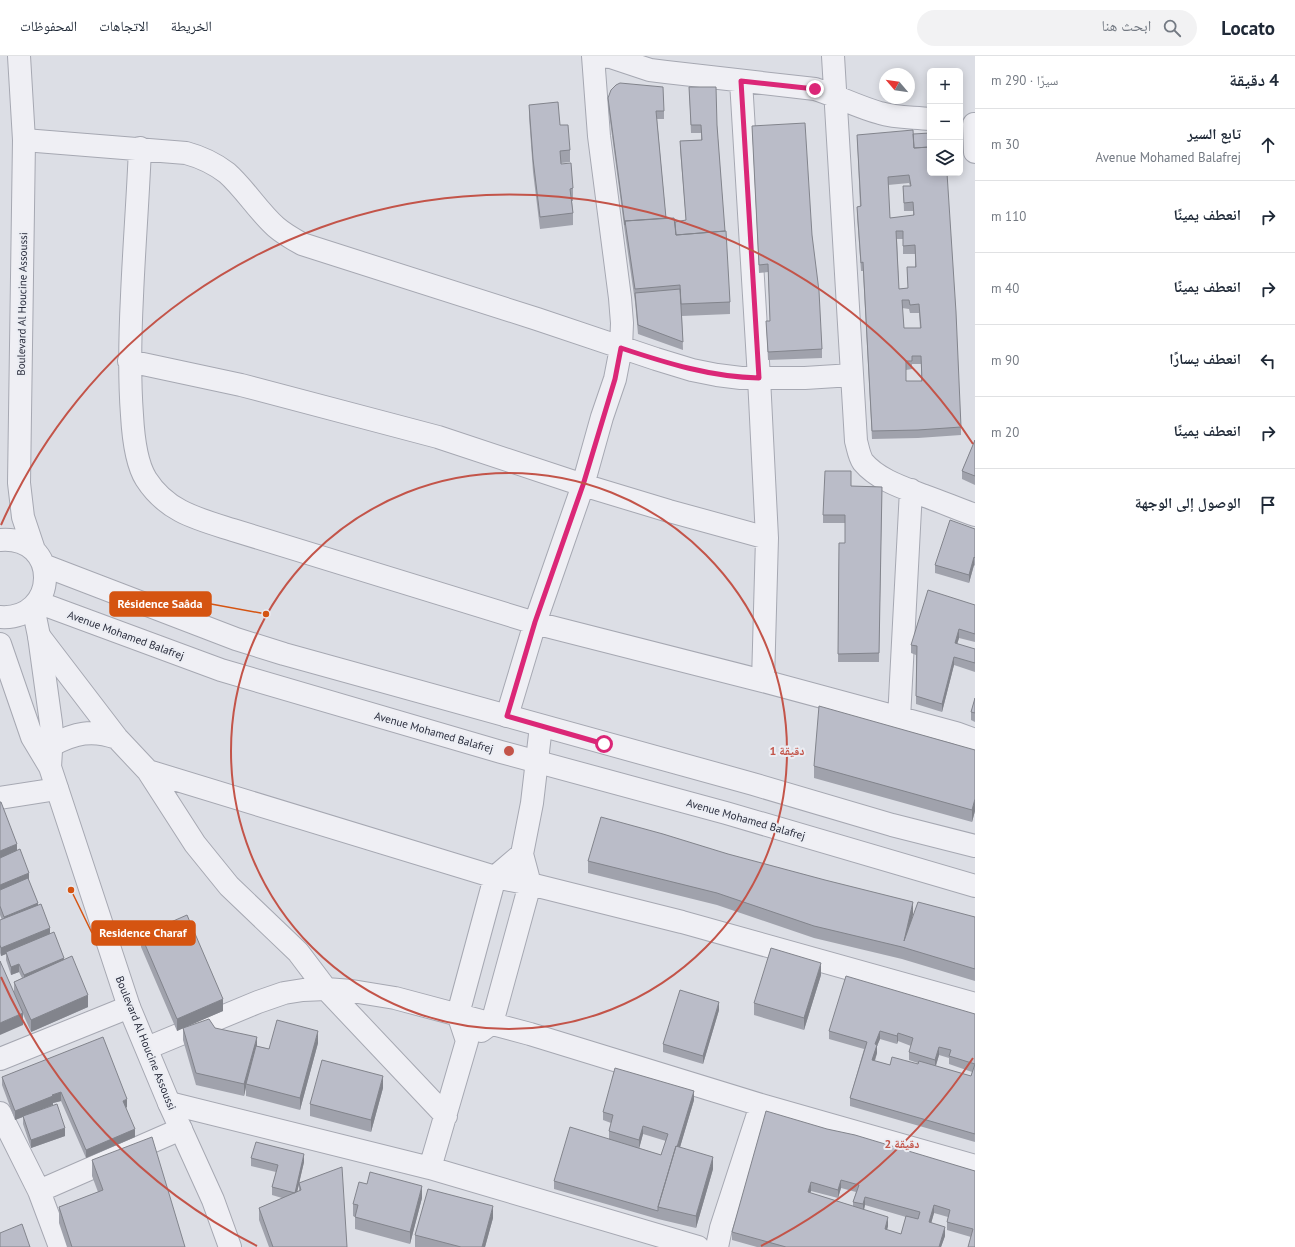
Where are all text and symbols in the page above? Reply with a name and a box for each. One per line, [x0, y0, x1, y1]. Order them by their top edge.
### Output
search box [917, 10, 1197, 46]
text: ابحث هنا [1102, 16, 1151, 35]
text: Locato [1221, 16, 1275, 40]
text: المحفوظات [20, 17, 77, 35]
text: الاتجاهات [99, 17, 149, 35]
text: الخريطة [171, 17, 212, 35]
icon: search [1161, 17, 1183, 39]
north arrow [879, 68, 915, 104]
map controls [927, 68, 963, 176]
button: + [927, 68, 963, 104]
text: 4 دقيقة [1229, 69, 1279, 91]
text: سيرًا · 290 m [991, 72, 1058, 89]
route end [806, 80, 824, 98]
button: − [927, 104, 963, 140]
text: تابع السير [1187, 124, 1241, 143]
icon: ahead [1257, 134, 1279, 156]
text: 30 m [991, 136, 1019, 153]
button: layers [927, 140, 963, 176]
text: Avenue Mohamed Balafrej [1096, 149, 1241, 166]
text: انعطف يمينًا [1174, 205, 1241, 224]
icon: right [1257, 206, 1279, 228]
text: 110 m [991, 208, 1026, 225]
street label: Boulevard Al Houcine Assoussi [14, 232, 30, 376]
text: انعطف يمينًا [1174, 277, 1241, 296]
icon: right [1257, 278, 1279, 300]
text: 40 m [991, 280, 1019, 297]
text: انعطف يسارًا [1169, 349, 1241, 368]
icon: left [1257, 350, 1279, 372]
text: 90 m [991, 352, 1019, 369]
text: انعطف يمينًا [1174, 421, 1241, 440]
icon: right [1257, 422, 1279, 444]
text: 20 m [991, 424, 1019, 441]
text: الوصول إلى الوجهة [1135, 493, 1241, 512]
icon: arrive [1257, 494, 1279, 516]
callout: Résidence Saâda [110, 592, 211, 616]
text: Résidence Saâda [118, 596, 203, 611]
street label: Avenue Mohamed Balafrej [66, 607, 186, 663]
street label: Avenue Mohamed Balafrej [373, 708, 495, 756]
route start [595, 735, 613, 753]
text: 1 دقيقة [769, 743, 805, 758]
centre of rings [502, 744, 516, 758]
street label: Avenue Mohamed Balafrej [685, 795, 807, 843]
callout: Residence Charaf [92, 921, 195, 945]
text: Residence Charaf [99, 925, 188, 940]
street label: Boulevard Al Houcine Assoussi [113, 974, 179, 1112]
text: 2 دقيقة [884, 1136, 920, 1151]

